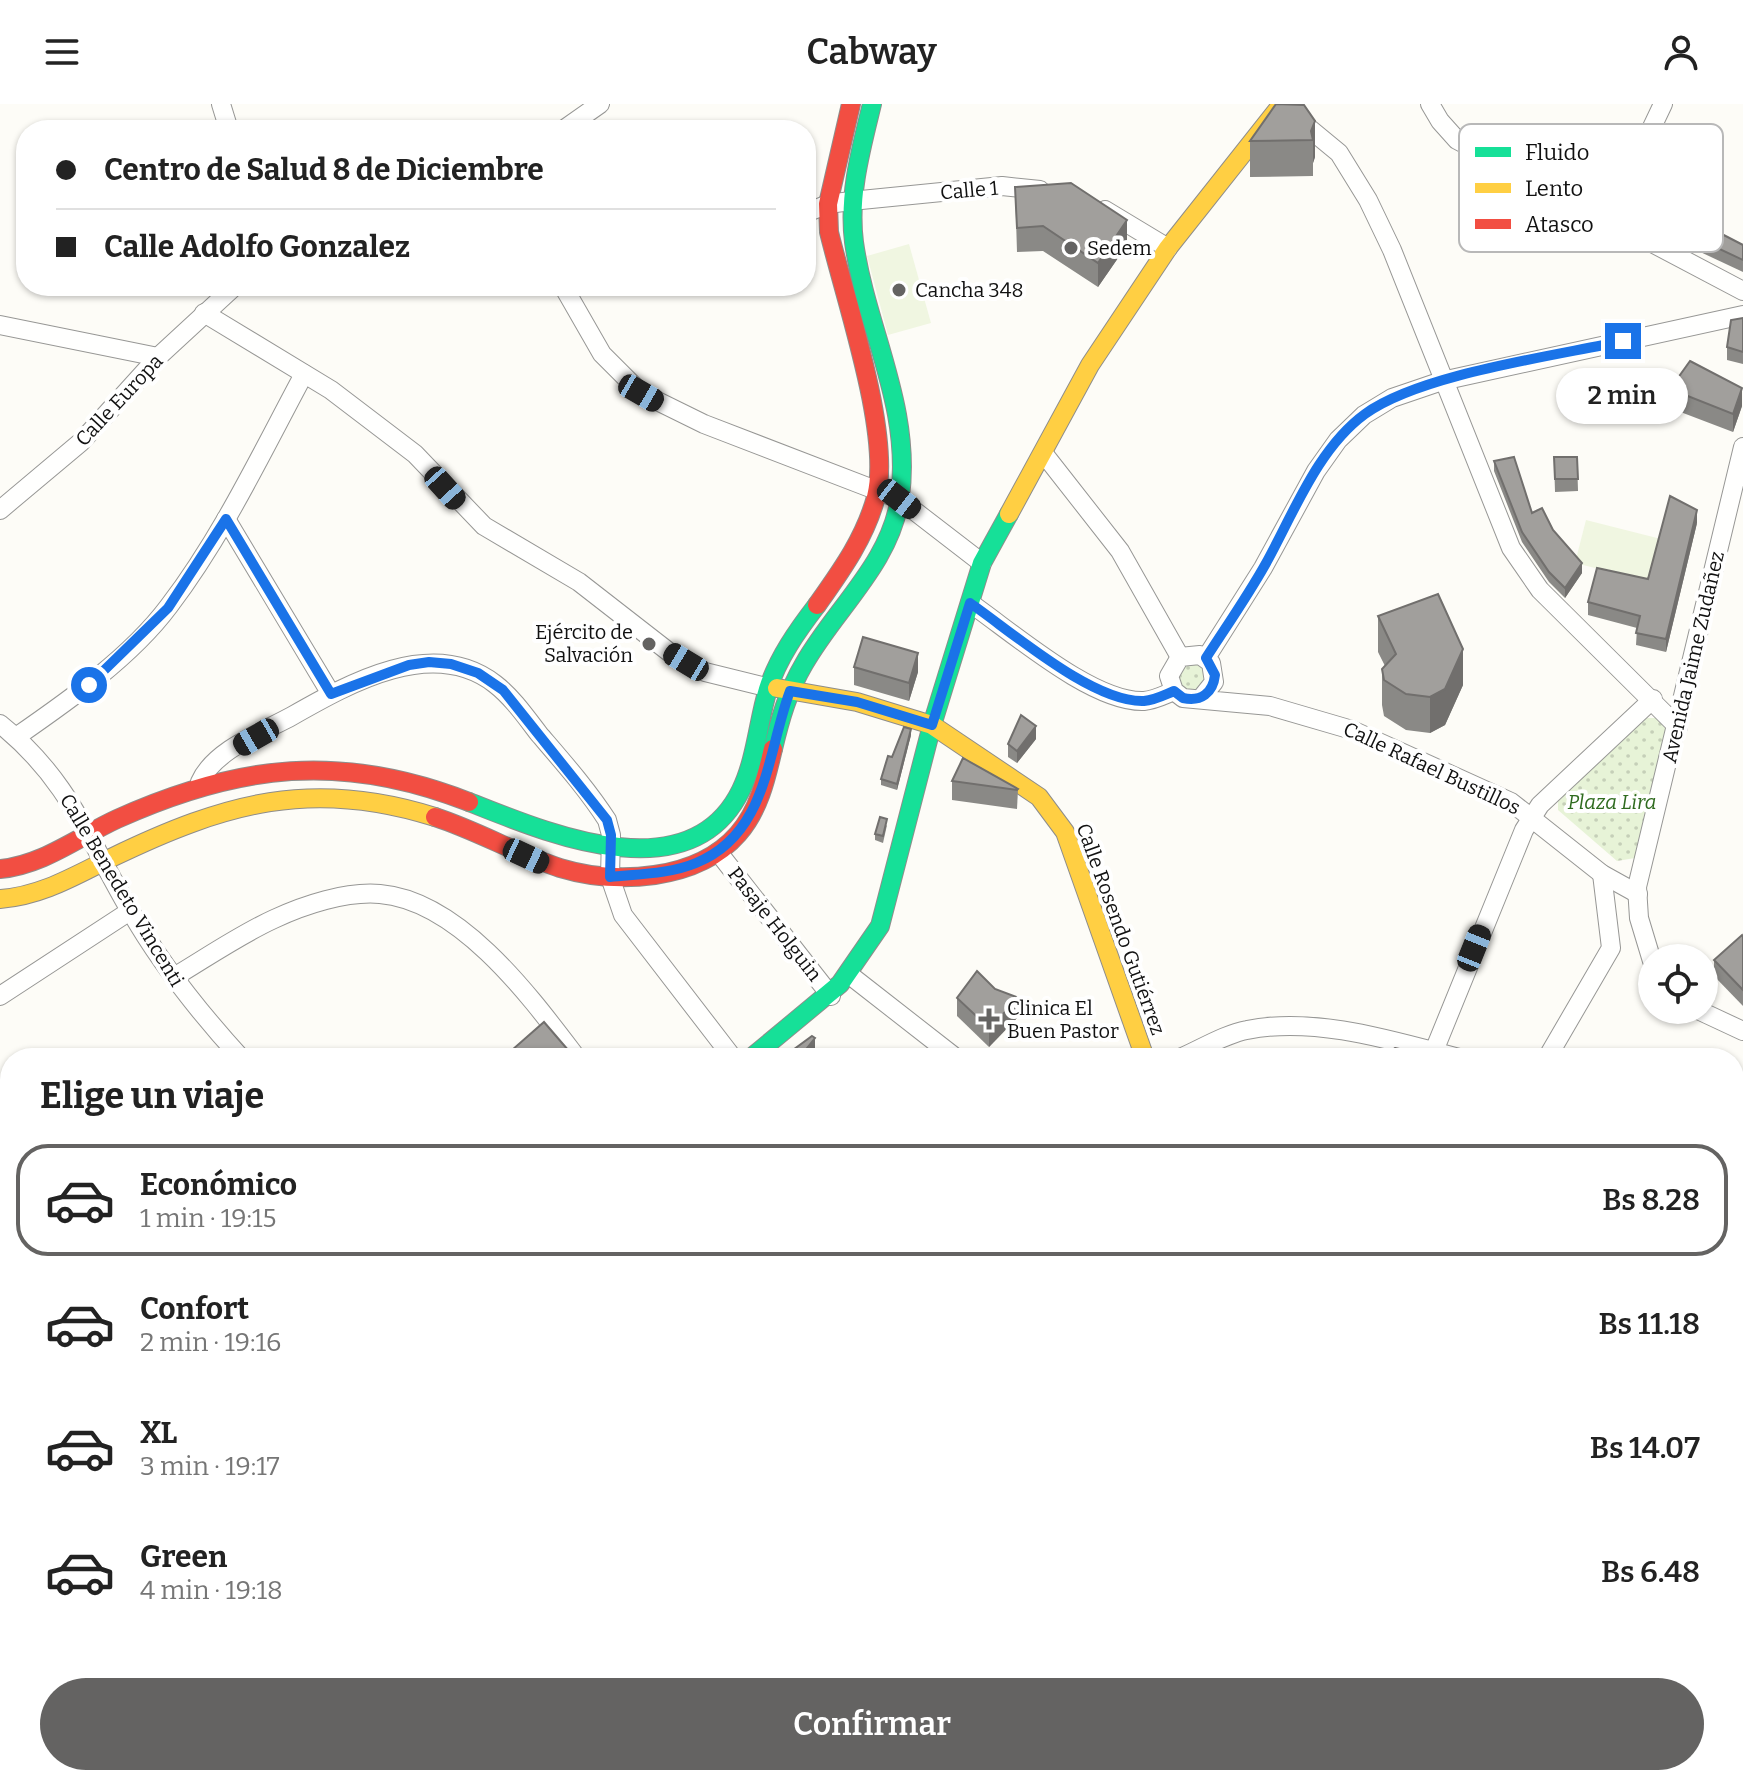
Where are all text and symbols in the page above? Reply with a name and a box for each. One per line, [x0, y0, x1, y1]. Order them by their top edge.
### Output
icon: menu [40, 30, 84, 74]
text: Cabway [806, 30, 937, 74]
icon: person [1659, 30, 1703, 74]
legend [1459, 124, 1723, 252]
text: Fluido [1525, 139, 1589, 166]
text: Centro de Salud 8 de Diciembre [104, 152, 544, 188]
text: Lento [1525, 175, 1583, 202]
street label: Calle 1 [939, 176, 999, 204]
text: Atasco [1525, 211, 1594, 238]
text: Calle Adolfo Gonzalez [104, 229, 410, 265]
place label: Sedem [1087, 236, 1152, 260]
marker: Sedem [1062, 239, 1080, 257]
place label: Cancha 348 [915, 278, 1023, 302]
marker: Cancha 348 [890, 281, 908, 299]
route end [1605, 323, 1641, 359]
street label: Calle Europa [70, 349, 168, 451]
callout: 2 min [1557, 369, 1689, 425]
car [614, 371, 668, 415]
text: 2 min [1588, 380, 1656, 411]
car [420, 462, 470, 514]
car [873, 475, 925, 523]
street label: Avenida Jaime Zudañez [1657, 549, 1729, 765]
place label: Ejército de Salvación [535, 620, 633, 667]
marker: Ejército de Salvación [640, 635, 658, 653]
car [659, 639, 713, 685]
route start [71, 667, 107, 703]
car [229, 715, 283, 759]
street label: Calle Rafael Bustillos [1340, 716, 1524, 820]
street label: Calle Benedeto Vincenti [55, 789, 189, 991]
park label: Plaza Lira [1568, 790, 1656, 814]
street label: Calle Rosendo Gutiérrez [1072, 820, 1170, 1038]
car [499, 835, 553, 877]
street label: Pasaje Holguin [722, 862, 827, 987]
car [1454, 921, 1494, 975]
map controls [1638, 944, 1718, 1024]
button: locate [1638, 944, 1718, 1024]
place label: Clinica El Buen Pastor [1007, 996, 1119, 1043]
marker: Clinica El Buen Pastor [978, 1008, 1000, 1030]
text: Elige un viaje [40, 1074, 264, 1118]
icon: car [44, 1164, 116, 1236]
text: Económico [140, 1167, 297, 1203]
text: Bs 8.28 [1602, 1182, 1700, 1218]
text: 1 min · 19:15 [140, 1203, 276, 1234]
icon: car [44, 1288, 116, 1360]
text: Confort [140, 1291, 249, 1327]
text: Bs 11.18 [1598, 1306, 1700, 1342]
text: 2 min · 19:16 [140, 1327, 281, 1358]
icon: car [44, 1412, 116, 1484]
text: XL [140, 1415, 177, 1451]
text: Bs 14.07 [1590, 1430, 1700, 1466]
text: 3 min · 19:17 [140, 1451, 280, 1482]
icon: car [44, 1536, 116, 1608]
text: Green [140, 1539, 227, 1575]
text: Bs 6.48 [1601, 1554, 1700, 1590]
text: 4 min · 19:18 [140, 1575, 283, 1606]
button: Confirmar [40, 1678, 1704, 1770]

